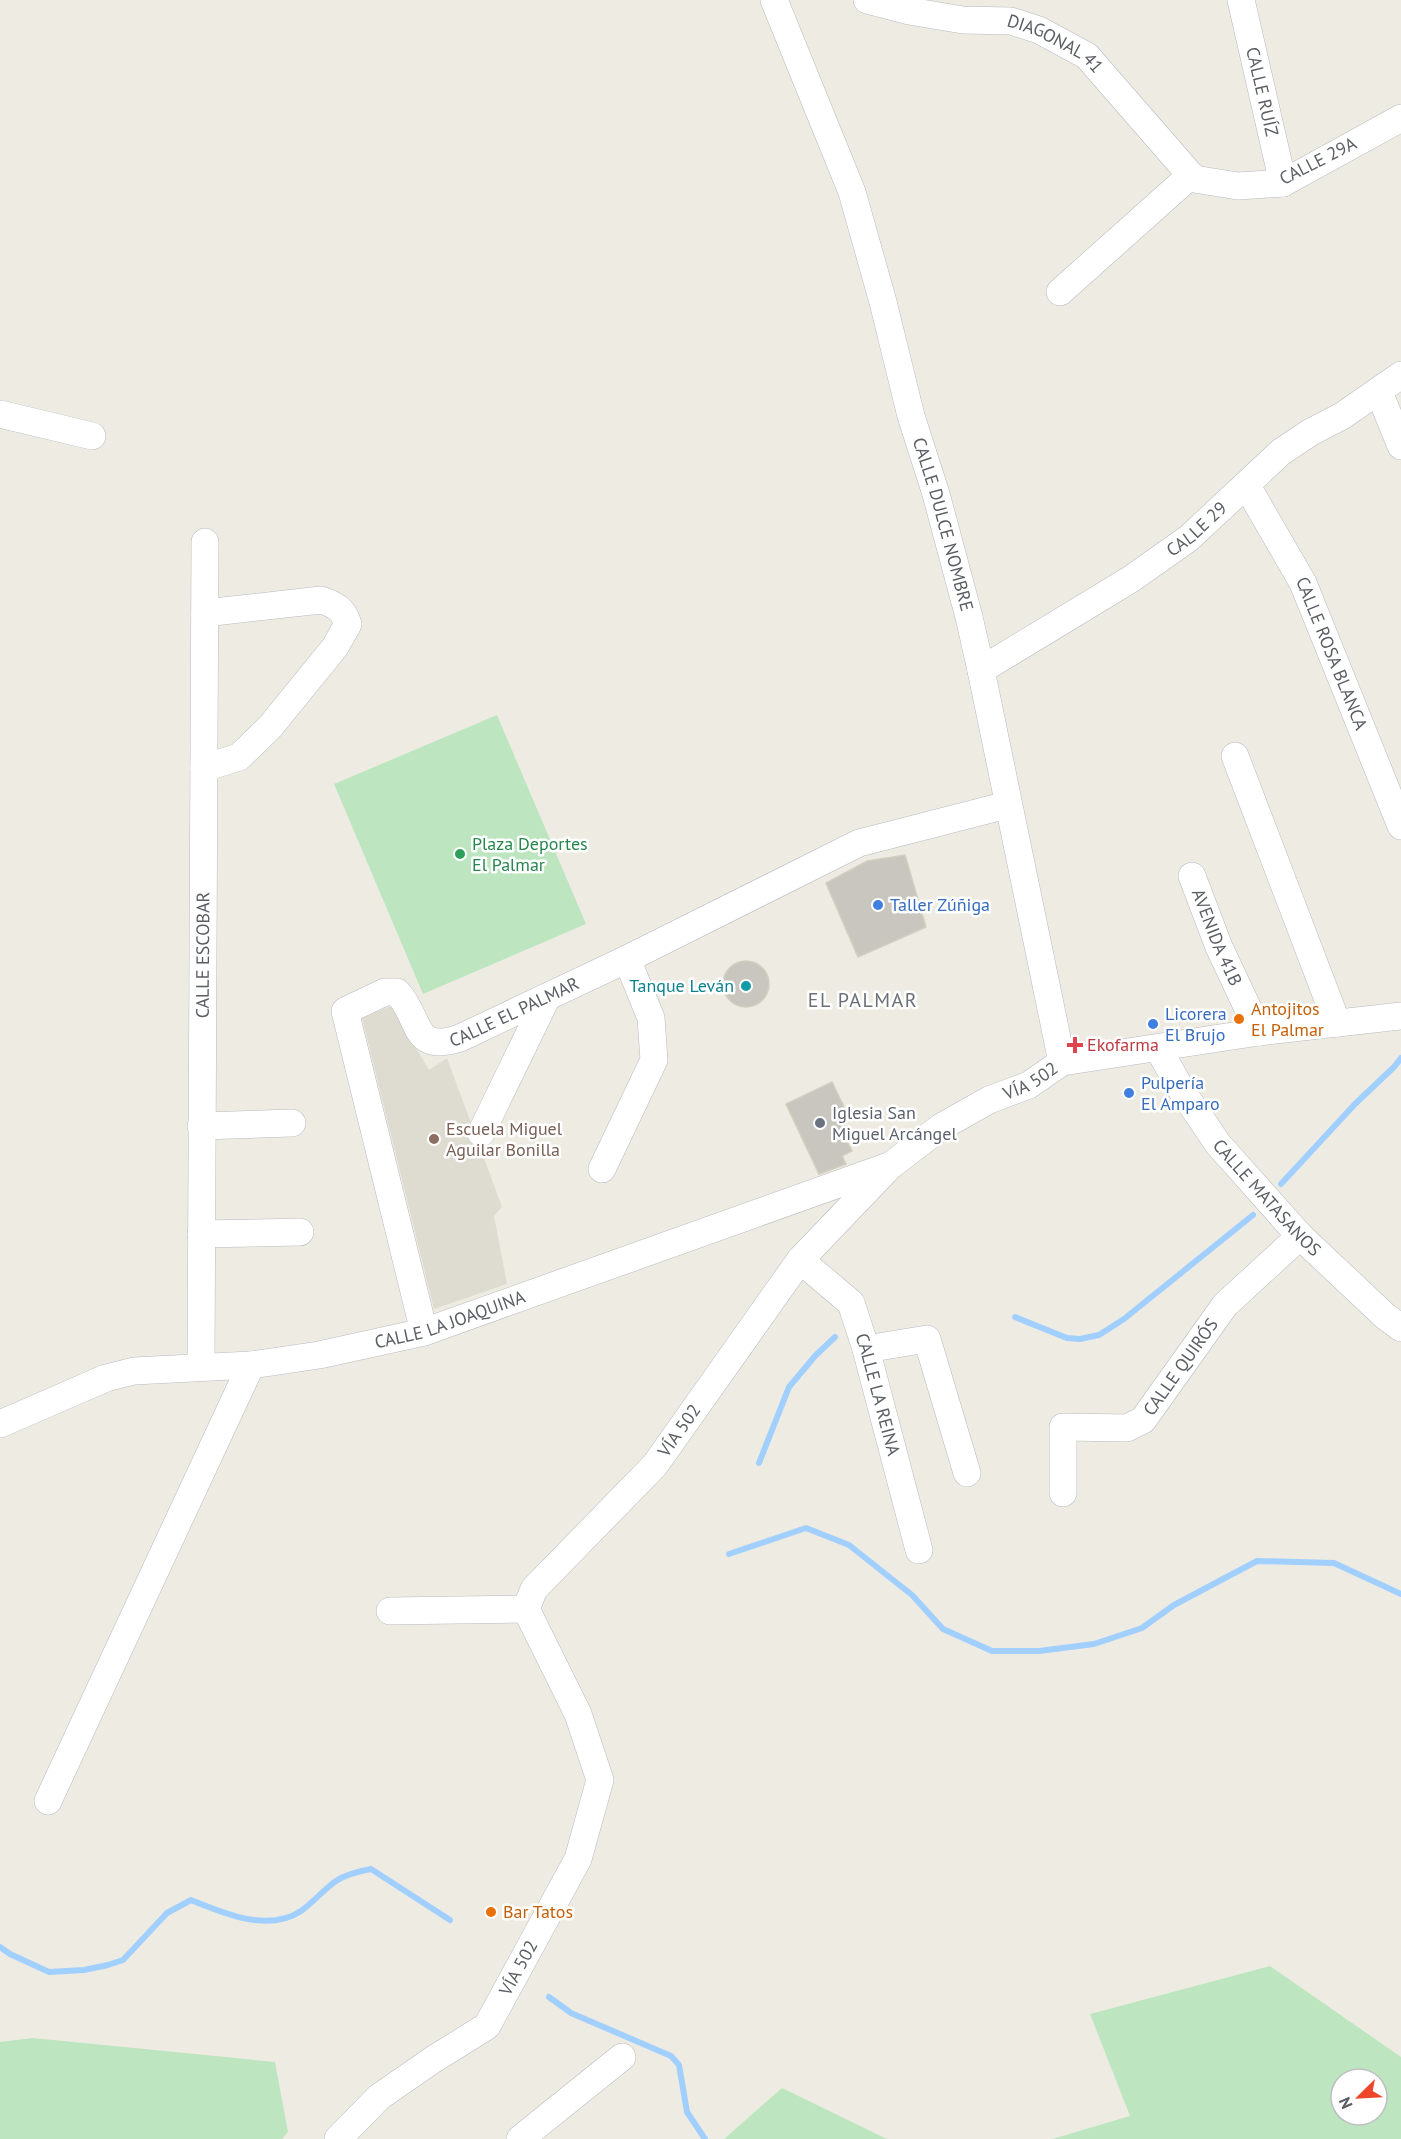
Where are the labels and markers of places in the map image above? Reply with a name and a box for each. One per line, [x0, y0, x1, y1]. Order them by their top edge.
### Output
place label: Plaza Deportes El Palmar [472, 832, 588, 876]
marker: Plaza Deportes El Palmar [453, 847, 467, 861]
place label: Taller Zúñiga [890, 893, 990, 916]
marker: Taller Zúñiga [871, 898, 885, 912]
place label: Tanque Leván [629, 974, 734, 997]
marker: Tanque Leván [739, 979, 753, 993]
place label: Antojitos El Palmar [1251, 997, 1324, 1041]
place label: Licorera El Brujo [1165, 1002, 1227, 1046]
marker: Antojitos El Palmar [1232, 1012, 1246, 1026]
marker: Licorera El Brujo [1146, 1017, 1160, 1031]
place label: Ekofarma [1087, 1033, 1159, 1056]
marker: Ekofarma [1068, 1038, 1082, 1052]
place label: Pulpería El Amparo [1141, 1071, 1220, 1115]
marker: Pulpería El Amparo [1122, 1086, 1136, 1100]
place label: Iglesia San Miguel Arcángel [832, 1101, 957, 1145]
marker: Iglesia San Miguel Arcángel [813, 1116, 827, 1130]
place label: Escuela Miguel Aguilar Bonilla [446, 1117, 563, 1161]
marker: Escuela Miguel Aguilar Bonilla [427, 1132, 441, 1146]
place label: Bar Tatos [503, 1900, 573, 1923]
marker: Bar Tatos [484, 1905, 498, 1919]

